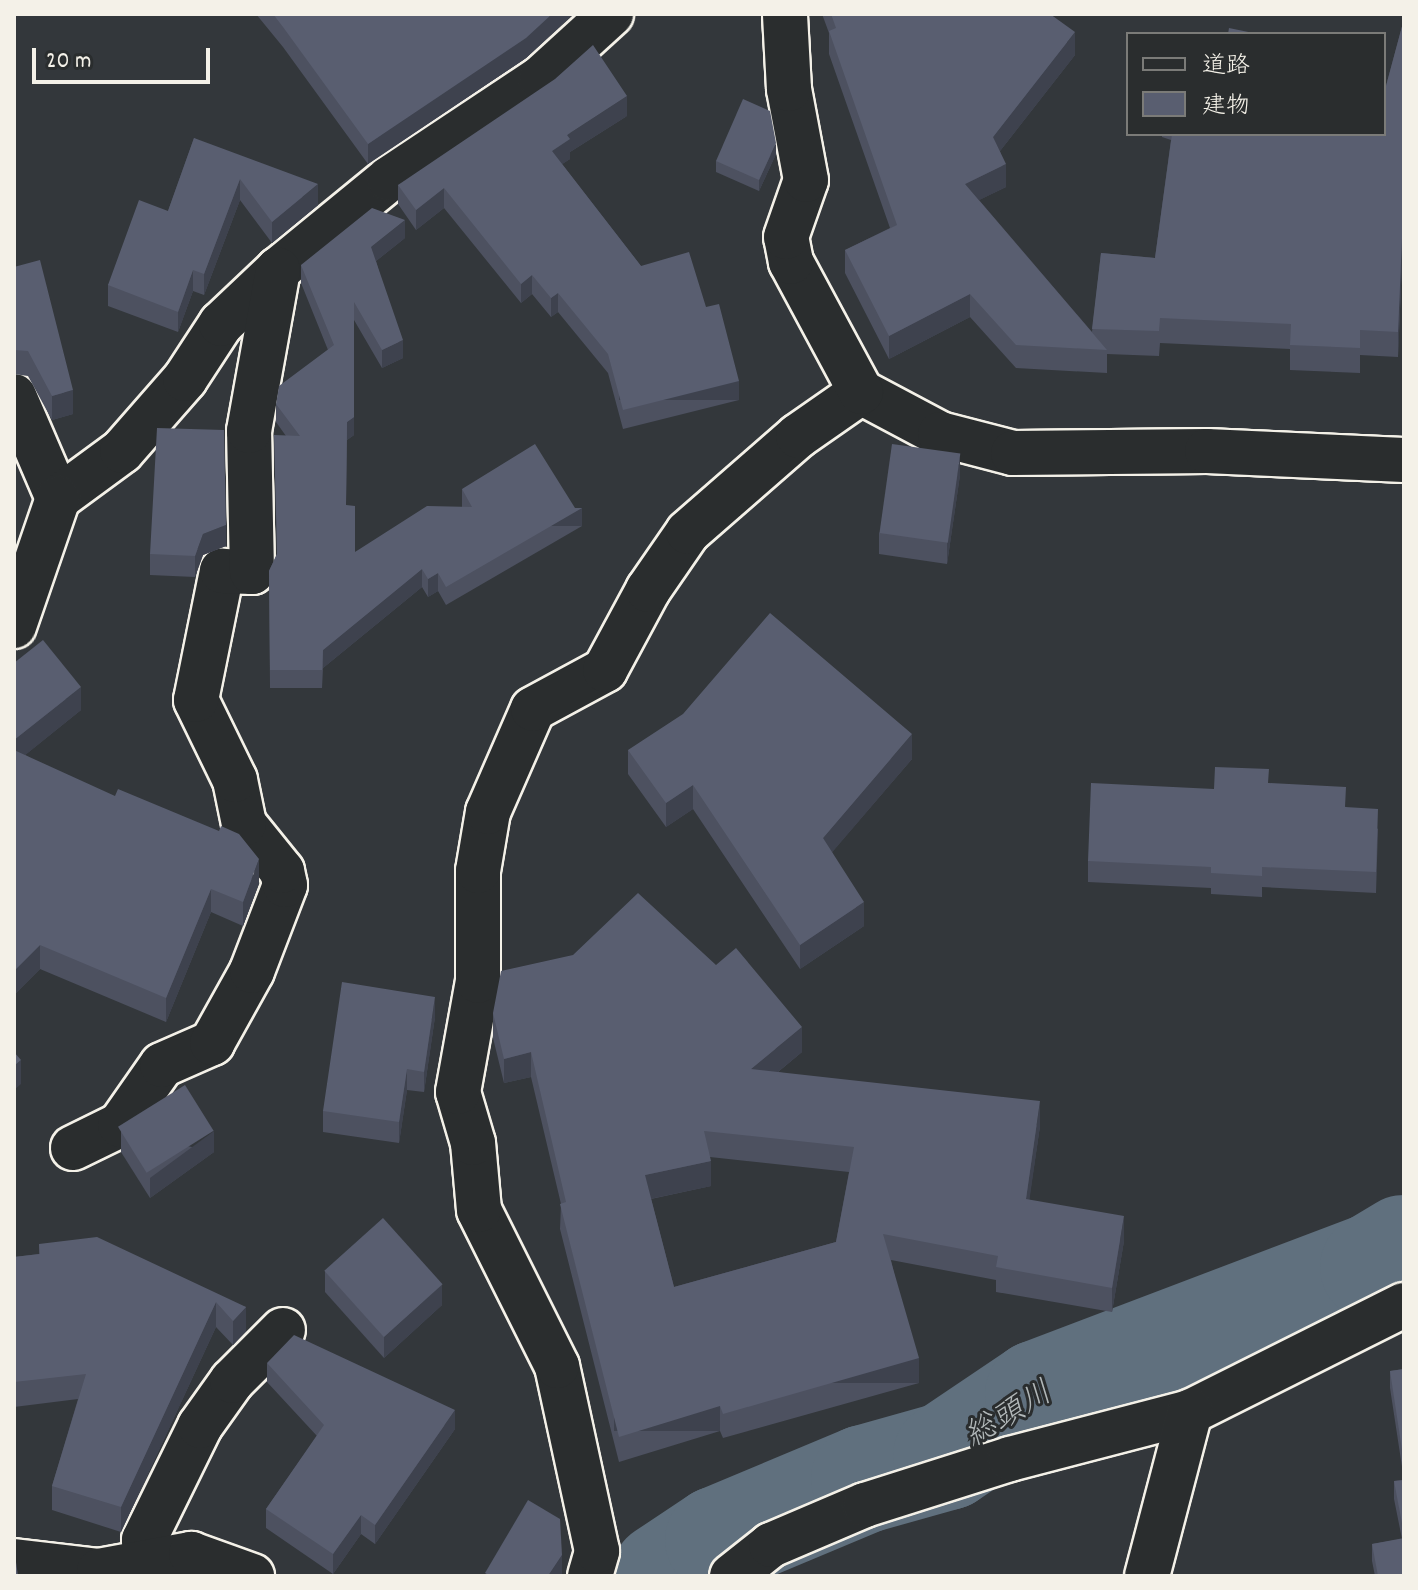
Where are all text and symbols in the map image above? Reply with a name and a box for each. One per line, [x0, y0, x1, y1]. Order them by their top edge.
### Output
scale bar [36, 32, 214, 82]
legend [1126, 32, 1386, 136]
text: 20 m [46, 45, 92, 79]
text: 道路 [1202, 50, 1250, 84]
text: 建物 [1202, 90, 1250, 124]
water label: 総頭川 [959, 1376, 1061, 1458]

